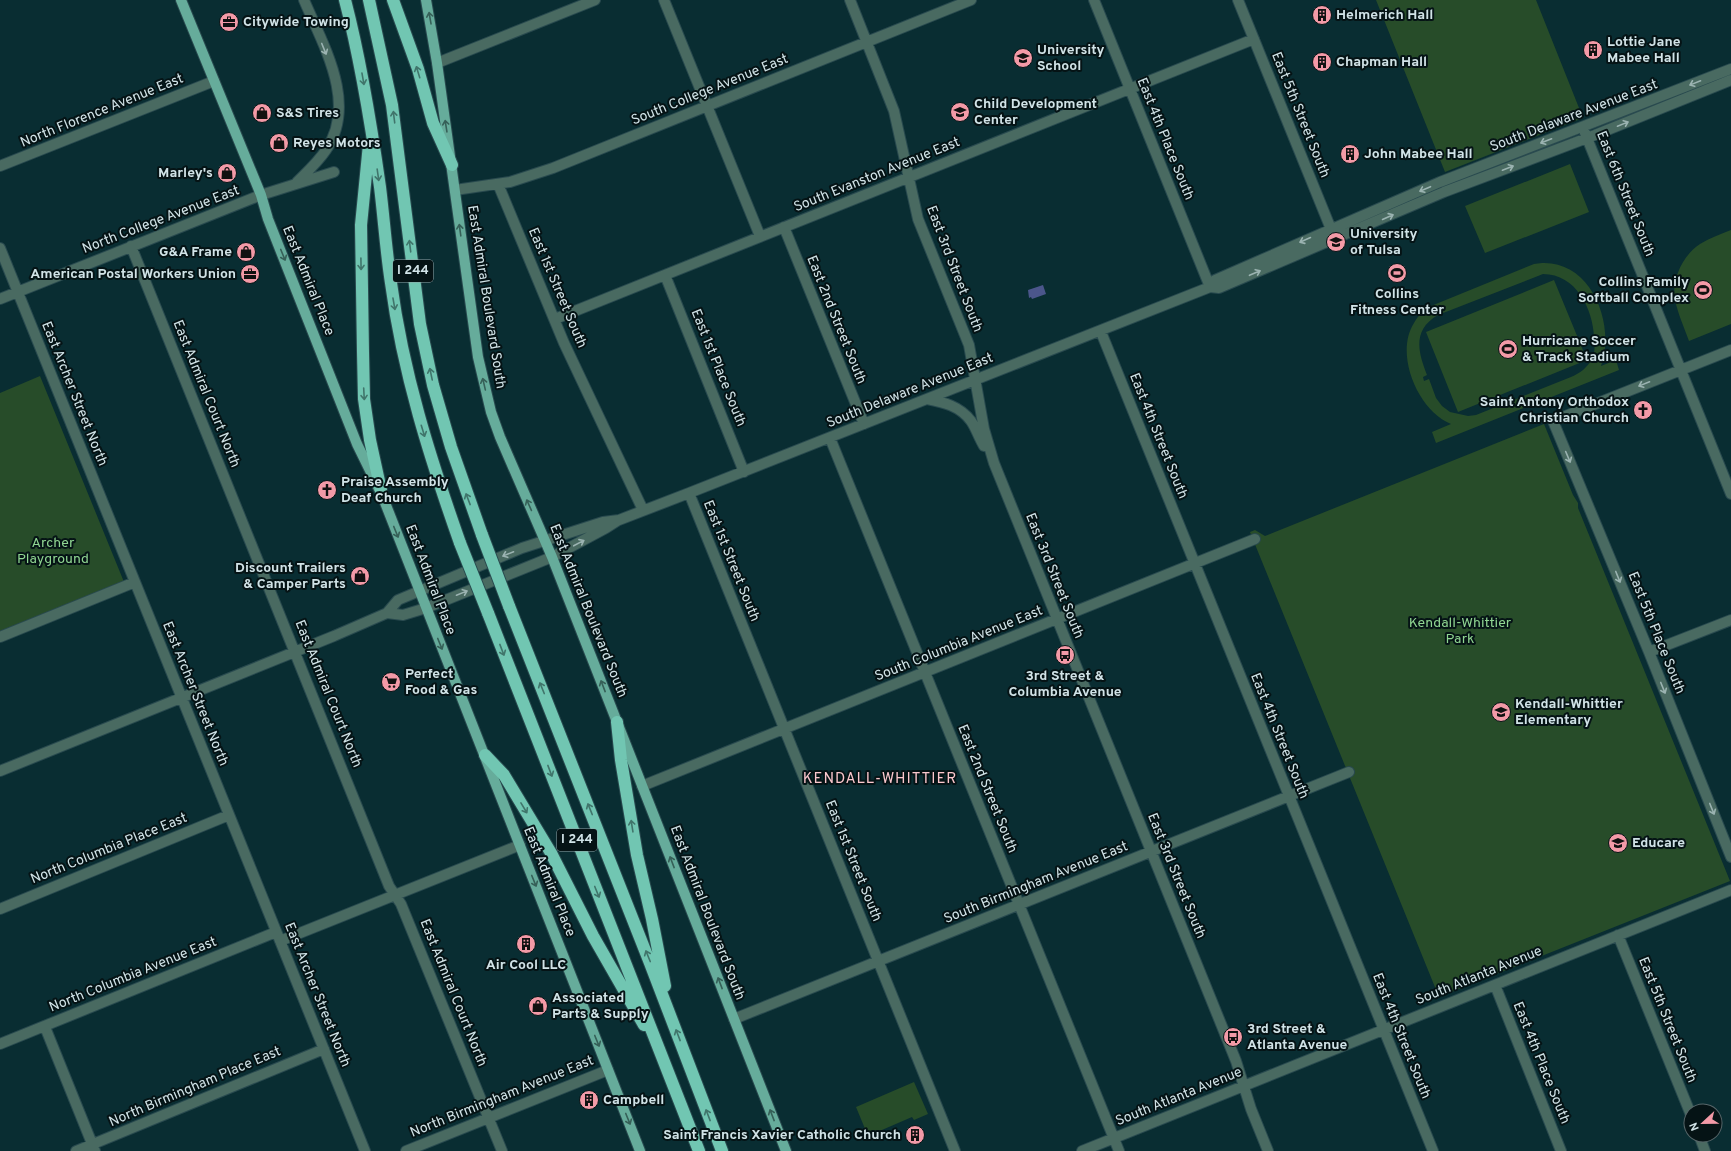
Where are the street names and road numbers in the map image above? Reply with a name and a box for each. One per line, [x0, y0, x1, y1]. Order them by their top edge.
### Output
street label: East 5th Street South [1267, 50, 1333, 180]
street label: South College Avenue East [629, 51, 791, 129]
street label: North Florence Avenue East [18, 70, 186, 152]
street label: East 4th Place South [1133, 75, 1197, 203]
street label: South Delaware Avenue East [1488, 76, 1660, 156]
street label: East 6th Street South [1592, 129, 1658, 259]
street label: South Evanston Avenue East [792, 134, 962, 216]
street label: North College Avenue East [80, 182, 242, 258]
street label: East 3rd Street South [922, 203, 986, 335]
street label: East Admiral Boulevard South [463, 204, 509, 390]
street label: East Admiral Place [278, 224, 338, 338]
street label: East 1st Street South [524, 225, 590, 351]
street label: East 2nd Street South [802, 253, 870, 387]
road number: I 244 [393, 260, 433, 282]
street label: East 1st Place South [687, 307, 749, 429]
street label: East Admiral Court North [169, 318, 243, 470]
street label: East Archer Street North [37, 319, 111, 469]
street label: South Delaware Avenue East [824, 350, 996, 432]
street label: East 4th Street South [1125, 371, 1191, 501]
street label: East 1st Street South [699, 498, 763, 624]
street label: East 3rd Street South [1021, 511, 1087, 641]
street label: East Admiral Place [401, 522, 459, 638]
street label: East Admiral Boulevard South [545, 522, 631, 700]
street label: East 5th Place South [1624, 569, 1688, 697]
street label: South Columbia Avenue East [873, 603, 1045, 685]
street label: East Admiral Court North [291, 618, 365, 770]
street label: East Archer Street North [158, 619, 232, 769]
street label: East 4th Street South [1246, 671, 1312, 801]
street label: East 2nd Street South [953, 722, 1021, 856]
street label: East 1st Street South [821, 798, 885, 924]
street label: North Columbia Place East [28, 810, 190, 888]
street label: East 3rd Street South [1143, 811, 1209, 941]
street label: East Admiral Boulevard South [666, 823, 748, 1003]
street label: East Admiral Place [519, 825, 579, 939]
road number: I 244 [557, 829, 597, 851]
street label: South Birmingham Avenue East [941, 838, 1131, 928]
street label: East Admiral Court North [416, 917, 490, 1069]
street label: East Archer Street North [280, 920, 354, 1070]
street label: North Columbia Avenue East [47, 934, 219, 1016]
street label: South Atlanta Avenue [1413, 943, 1545, 1009]
street label: East 5th Street South [1634, 955, 1700, 1085]
street label: East 4th Street South [1368, 971, 1434, 1101]
street label: East 4th Place South [1509, 999, 1573, 1127]
street label: North Birmingham Place East [106, 1043, 284, 1131]
street label: North Birmingham Avenue East [408, 1052, 596, 1142]
street label: South Atlanta Avenue [1113, 1064, 1245, 1130]

